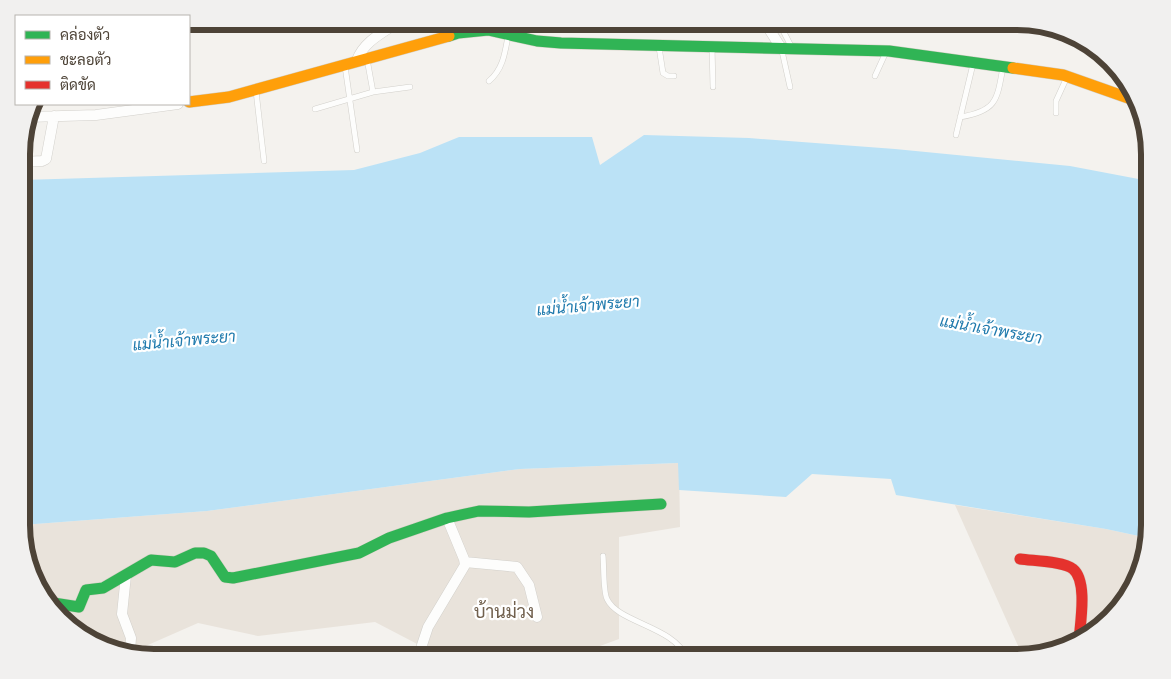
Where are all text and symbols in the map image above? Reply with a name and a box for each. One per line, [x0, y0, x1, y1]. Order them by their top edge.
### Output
legend [15, 15, 190, 105]
text: คล่องตัว [60, 25, 110, 44]
text: ชะลอตัว [60, 50, 111, 69]
text: ติดขัด [60, 75, 96, 94]
water label: แม่น้ำเจ้าพระยา [535, 287, 641, 319]
water label: แม่น้ำเจ้าพระยา [938, 306, 1045, 348]
water label: แม่น้ำเจ้าพระยา [131, 322, 237, 354]
district label: บ้านม่วง [474, 600, 534, 622]

